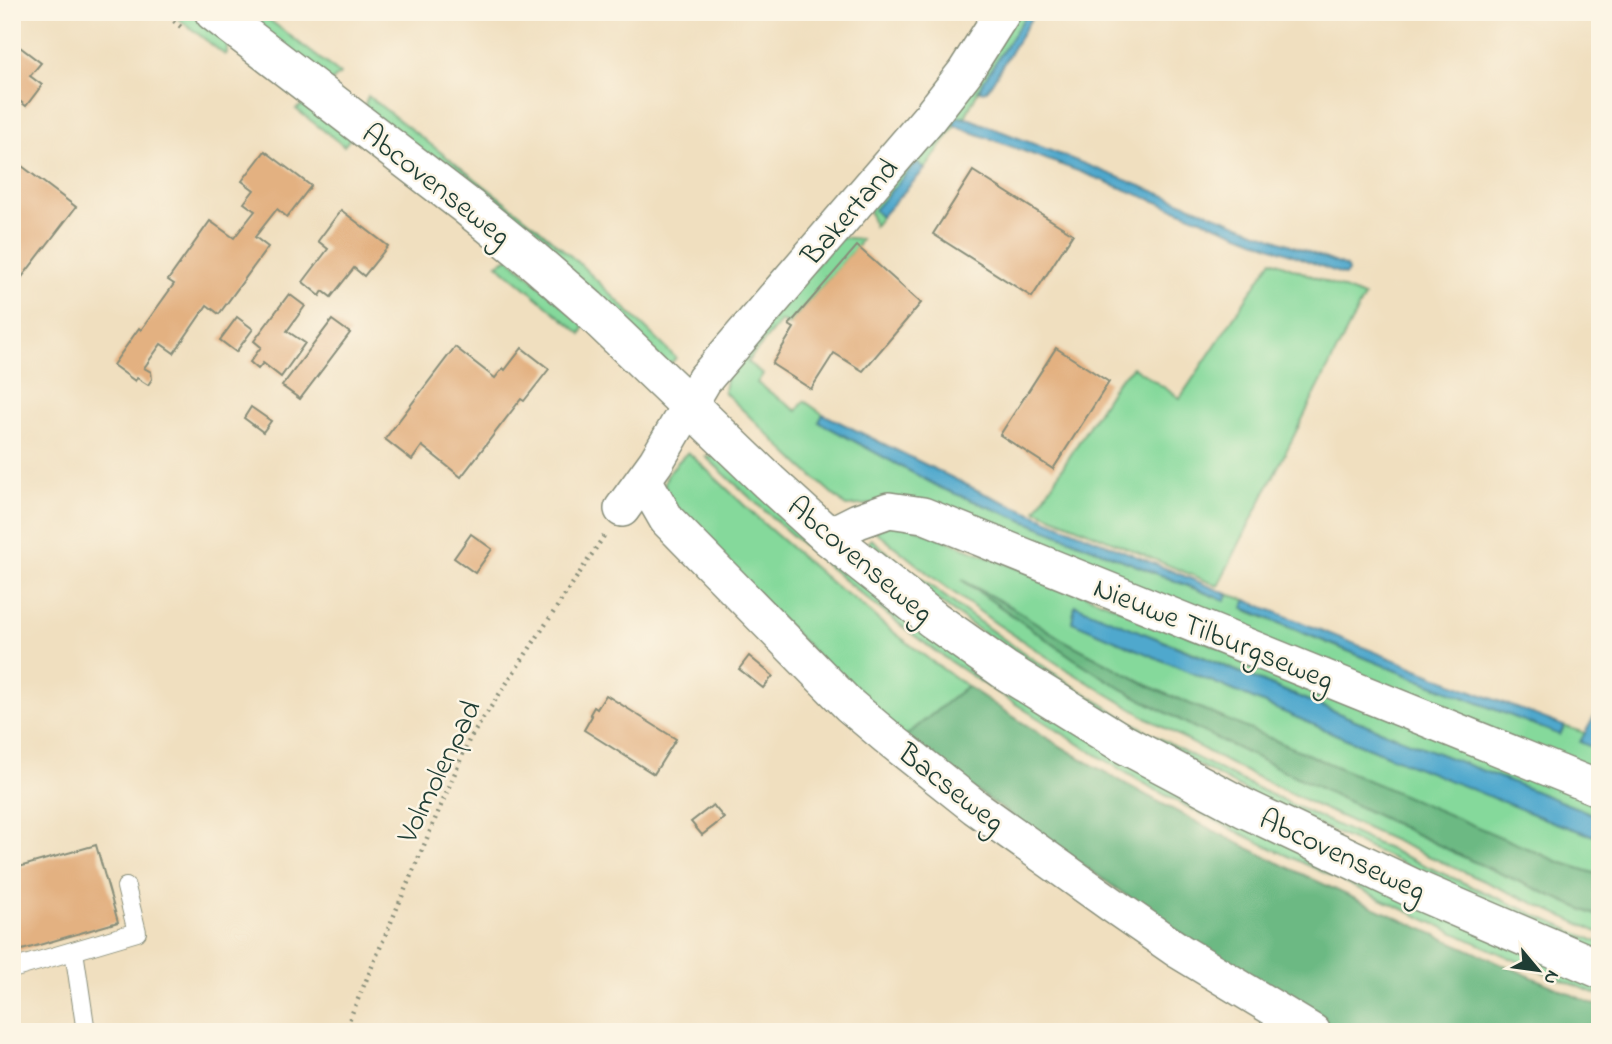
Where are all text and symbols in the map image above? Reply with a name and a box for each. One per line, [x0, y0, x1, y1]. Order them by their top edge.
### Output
street label: Abcovenseweg [351, 114, 519, 259]
street label: Bakertand [791, 149, 911, 277]
street label: Abcovenseweg [776, 487, 942, 636]
street label: Nieuwe Tilburgseweg [1086, 568, 1340, 704]
street label: Volmolenpad [387, 693, 494, 852]
street label: Bacseweg [887, 733, 1013, 845]
street label: Abcovenseweg [1251, 799, 1432, 915]
north arrow [1504, 936, 1574, 1006]
text: N [1536, 965, 1566, 989]

